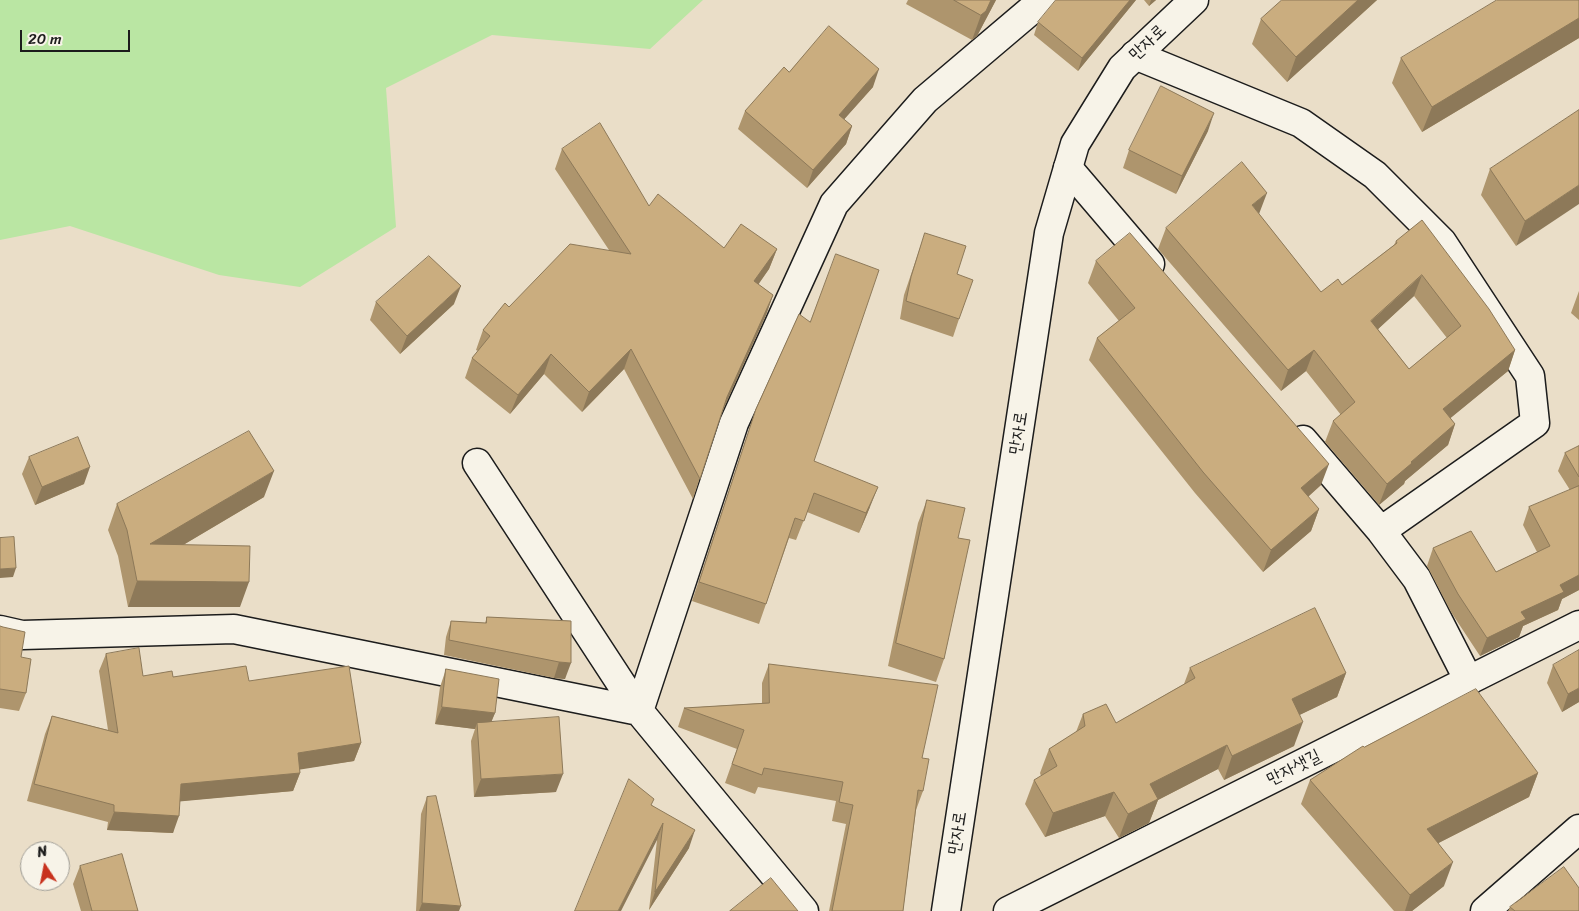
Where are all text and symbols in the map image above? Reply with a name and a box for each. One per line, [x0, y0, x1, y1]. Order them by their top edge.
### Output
scale bar [22, 20, 132, 52]
street label: 만자로 [1125, 20, 1171, 66]
text: 20 m [28, 26, 62, 52]
street label: 만자로 [1005, 410, 1033, 456]
street label: 만자샛길 [1263, 745, 1325, 791]
street label: 만자로 [944, 810, 972, 856]
text: N [35, 839, 49, 865]
north arrow [20, 841, 70, 891]

